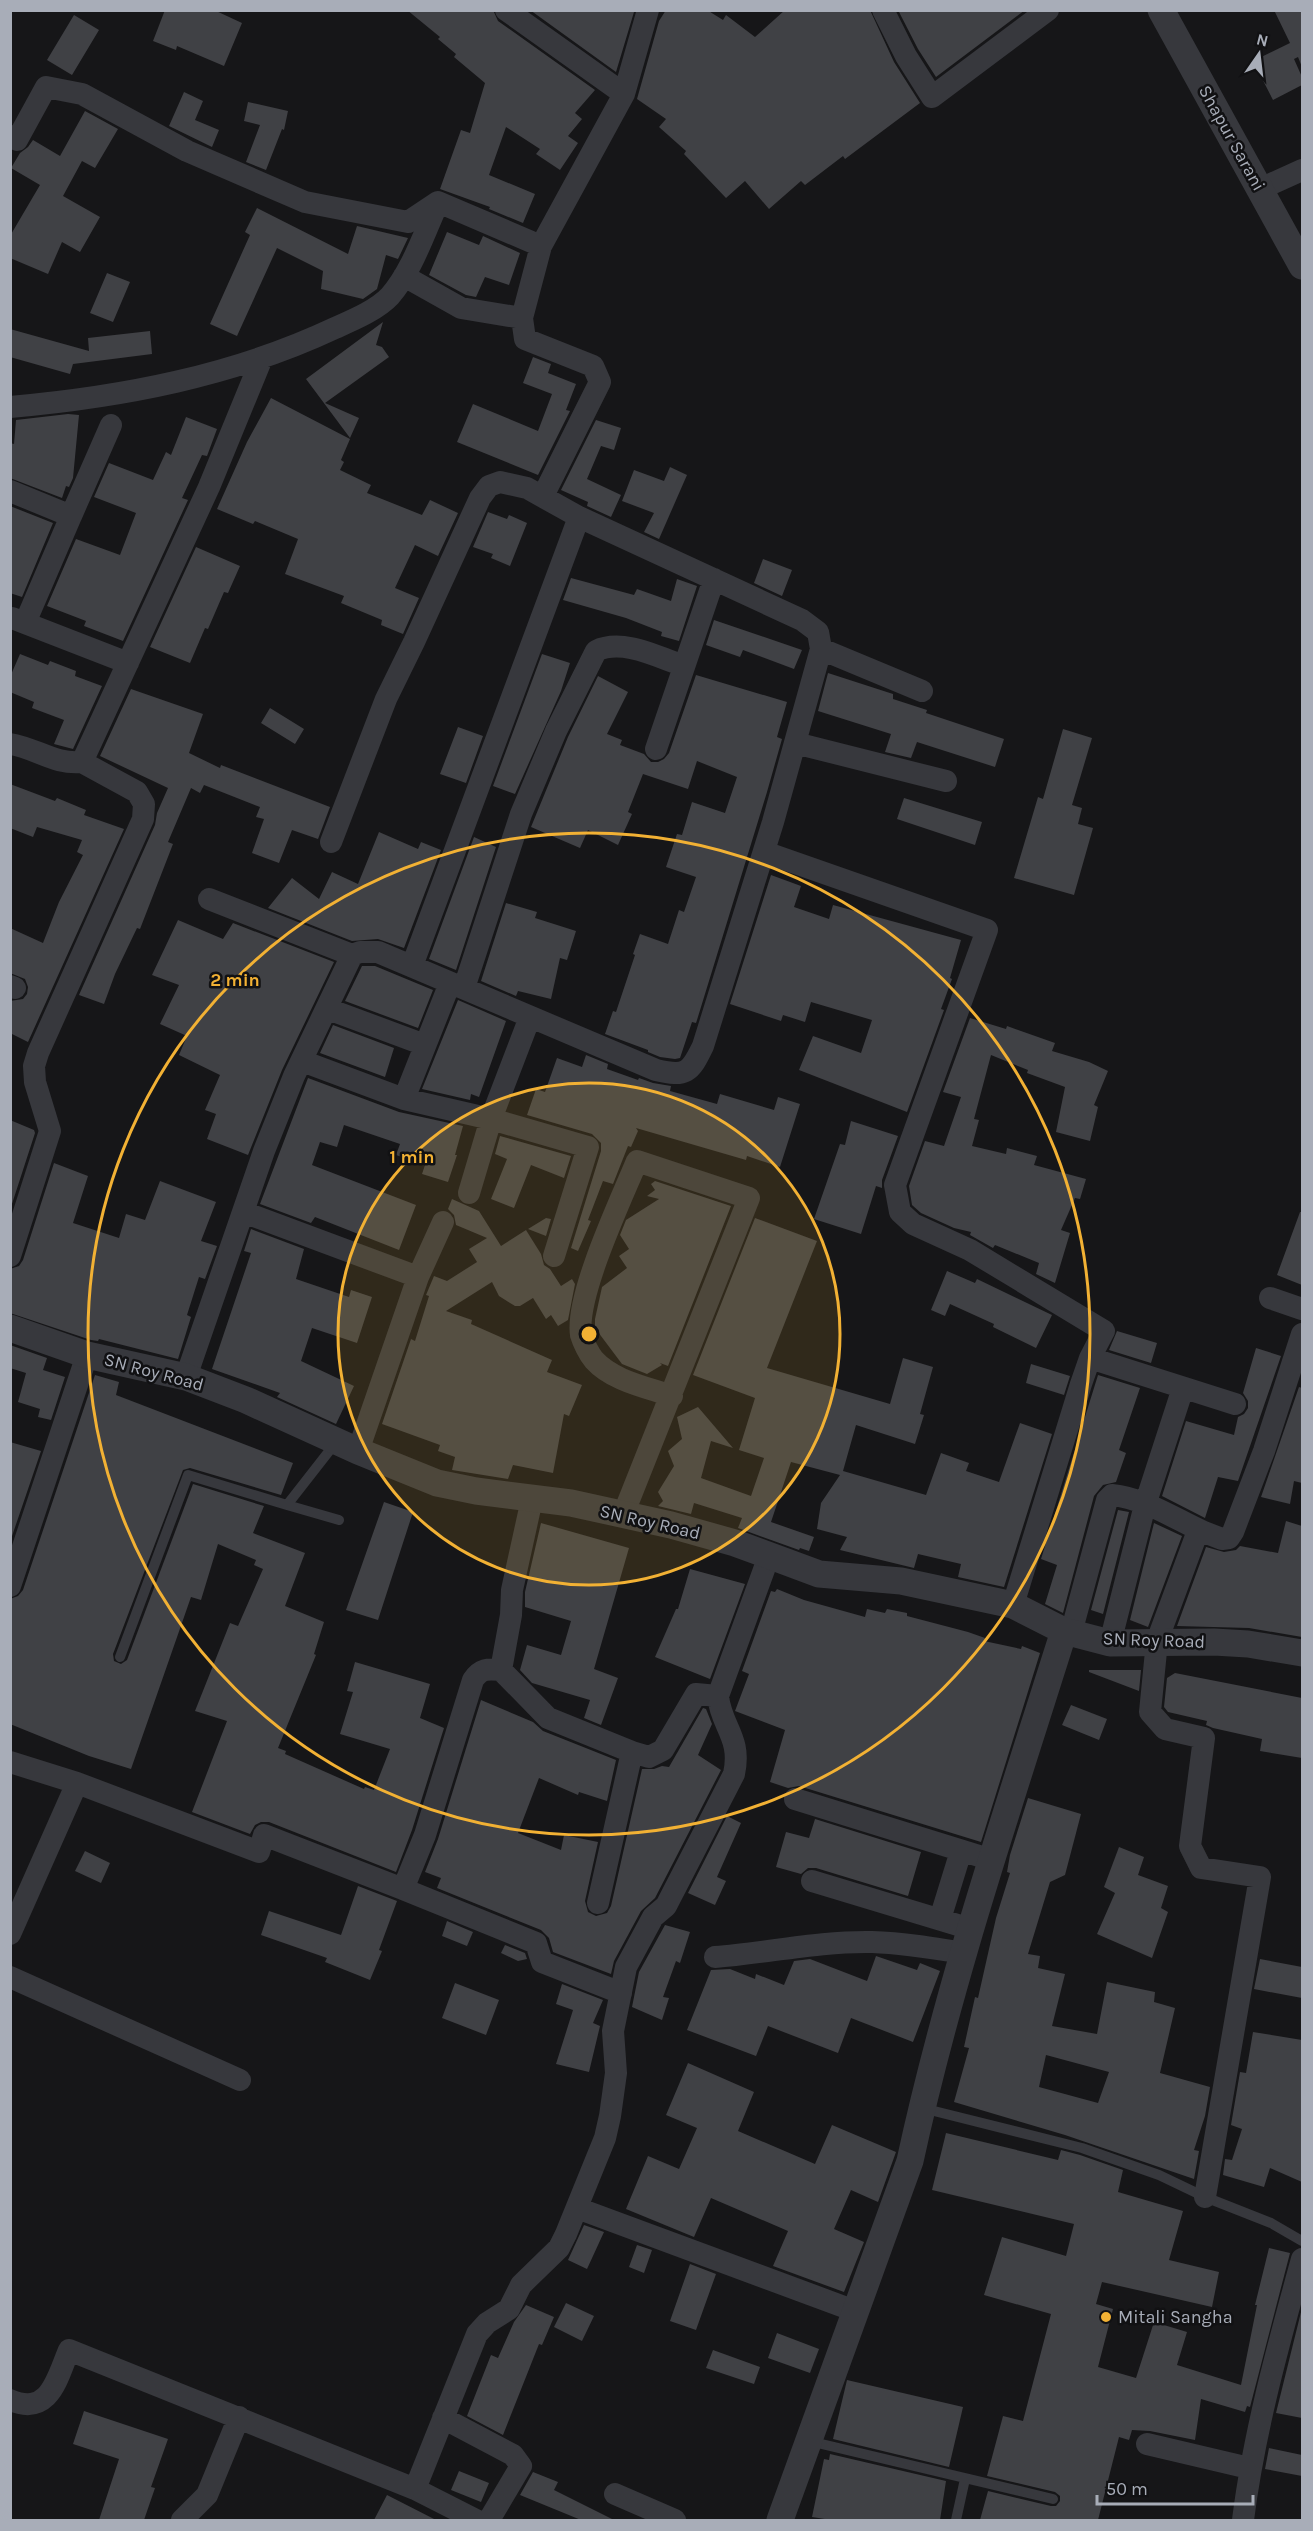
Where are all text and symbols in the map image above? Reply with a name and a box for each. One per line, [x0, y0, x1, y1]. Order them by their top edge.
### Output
north arrow [1229, 24, 1289, 84]
text: N [1255, 29, 1270, 51]
street label: Shapur Sarani [1194, 81, 1270, 195]
text: 2 min [210, 969, 260, 991]
text: 1 min [389, 1146, 435, 1168]
centre of rings [579, 1324, 599, 1344]
street label: SN Roy Road [102, 1348, 206, 1396]
street label: SN Roy Road [598, 1500, 702, 1544]
street label: SN Roy Road [1102, 1627, 1206, 1653]
place label: Mitali Sangha [1118, 2306, 1233, 2328]
marker: Mitali Sangha [1099, 2310, 1113, 2324]
scale bar [1097, 2468, 1253, 2506]
text: 50 m [1106, 2478, 1148, 2500]

